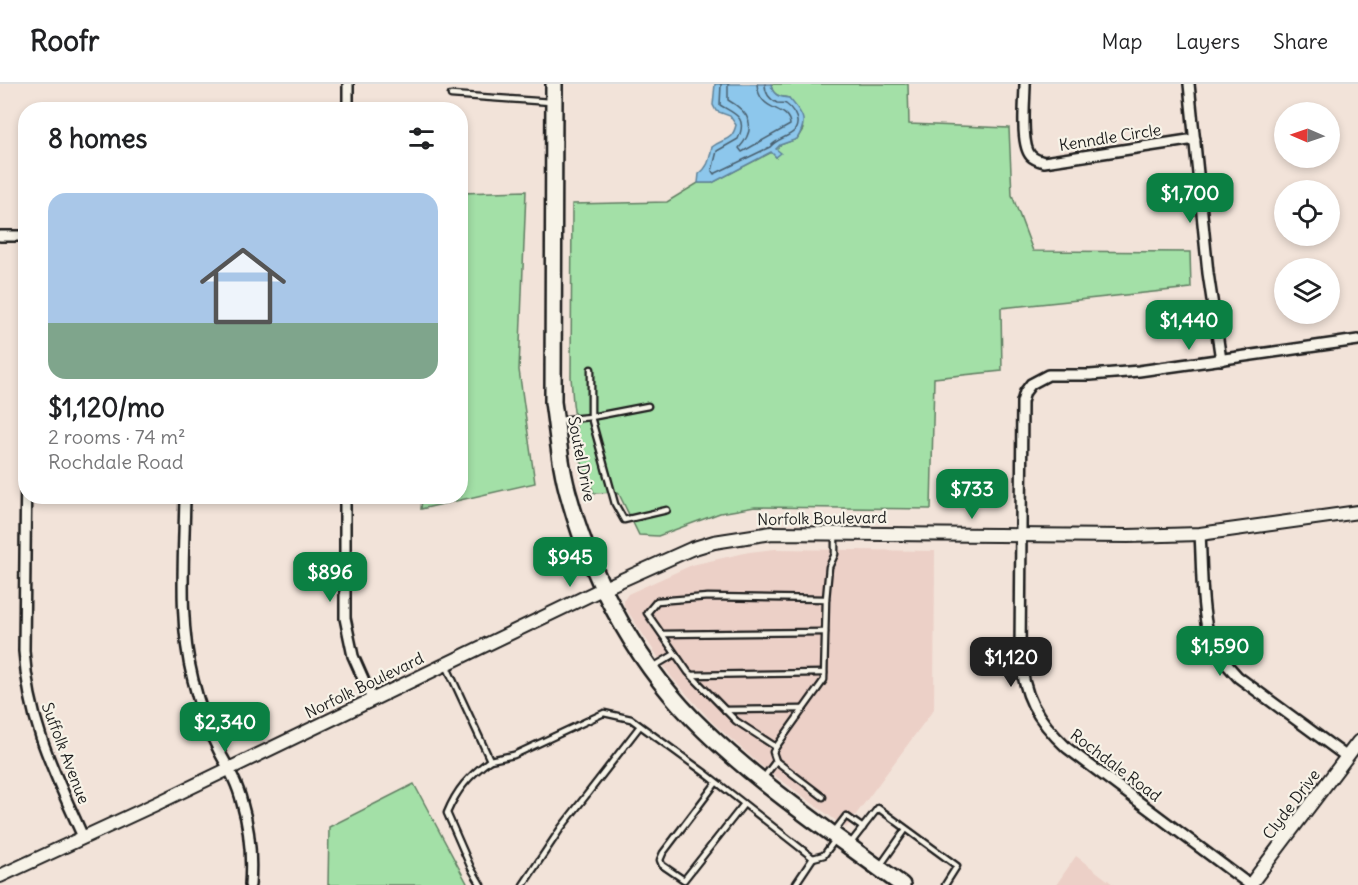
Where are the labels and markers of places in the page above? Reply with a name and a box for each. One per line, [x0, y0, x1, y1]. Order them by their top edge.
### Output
pin: $1,700 [1141, 173, 1239, 224]
pin: $1,440 [1140, 300, 1238, 351]
pin: $733 [936, 469, 1008, 520]
pin: $945 [534, 537, 606, 588]
pin: $896 [294, 552, 366, 603]
pin: $1,590 [1171, 626, 1269, 677]
pin: $1,120 [962, 637, 1060, 688]
pin: $2,340 [176, 702, 274, 753]

